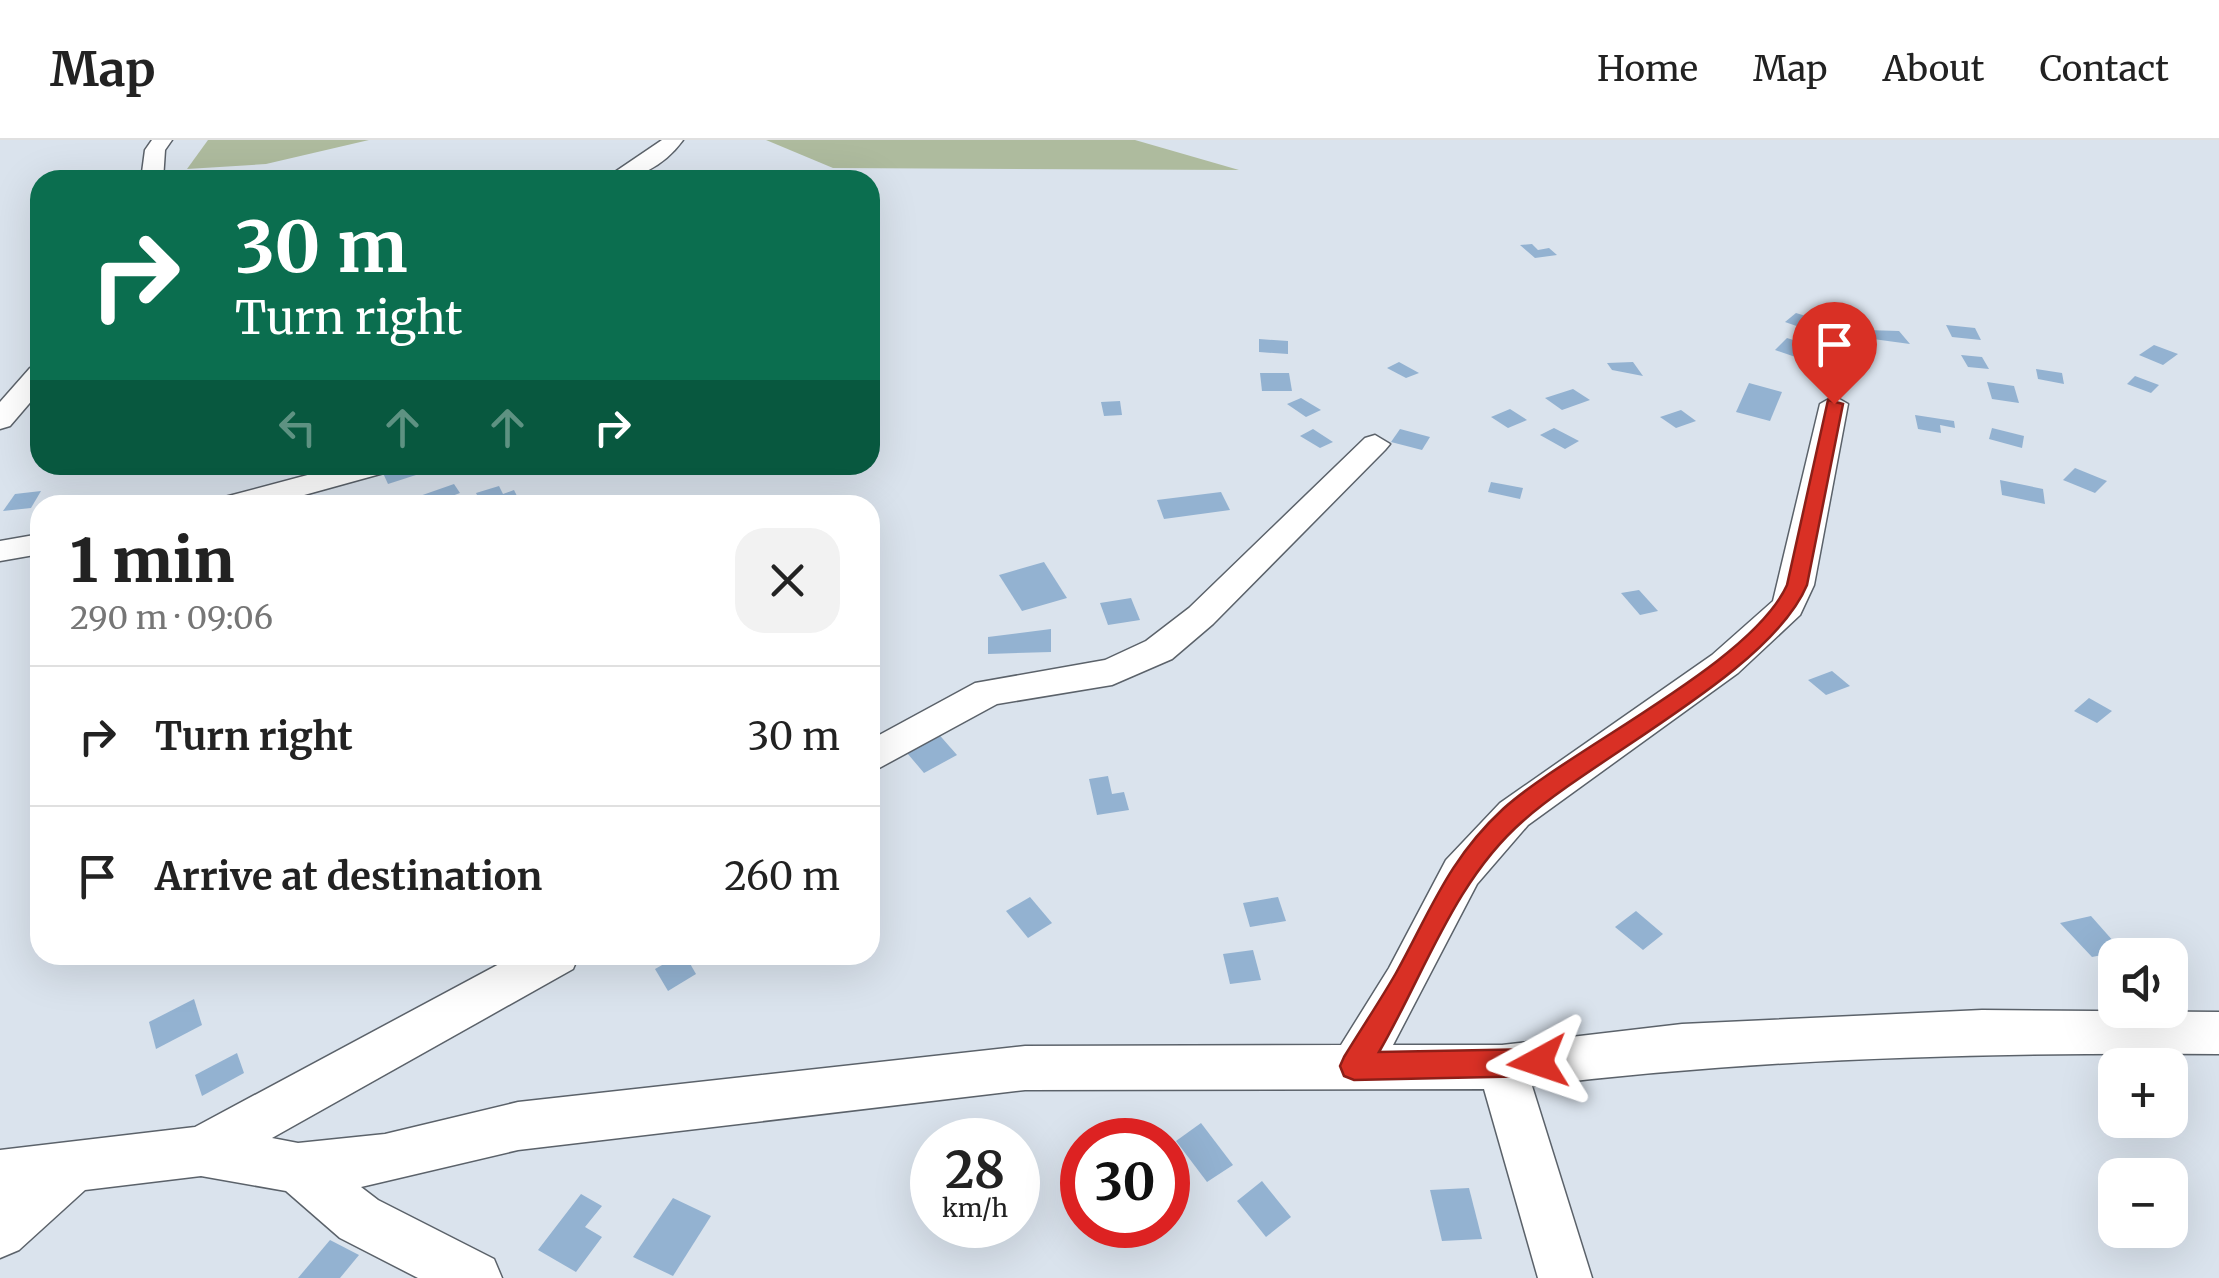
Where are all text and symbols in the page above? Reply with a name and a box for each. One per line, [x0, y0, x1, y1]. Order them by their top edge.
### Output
text: Map [50, 39, 155, 99]
text: Home [1597, 47, 1698, 91]
text: Map [1753, 47, 1828, 91]
text: About [1883, 47, 1984, 91]
text: Contact [2039, 47, 2169, 91]
text: 30 m [235, 203, 408, 291]
icon: right [70, 210, 200, 340]
text: Turn right [235, 290, 463, 346]
pin [1792, 302, 1877, 405]
icon: arrive [1807, 317, 1862, 372]
icon: left [270, 400, 325, 455]
icon: ahead [375, 400, 430, 455]
icon: ahead [480, 400, 535, 455]
icon: right [585, 400, 640, 455]
text: 1 min [70, 523, 234, 598]
button: close [735, 528, 840, 633]
text: 290 m · 09:06 [70, 598, 273, 638]
icon: right [70, 709, 125, 764]
text: Turn right [155, 713, 353, 760]
text: 30 m [747, 713, 840, 760]
icon: arrive [70, 849, 125, 904]
text: Arrive at destination [155, 853, 542, 900]
text: 260 m [724, 853, 840, 900]
map controls [2098, 938, 2188, 1248]
button: sound [2098, 938, 2188, 1028]
position arrow [1486, 1010, 1590, 1114]
button: + [2098, 1048, 2188, 1138]
speed limit sign: 30 [1060, 1118, 1190, 1248]
text: 28 [945, 1139, 1005, 1202]
button: − [2098, 1158, 2188, 1248]
text: km/h [942, 1192, 1008, 1224]

